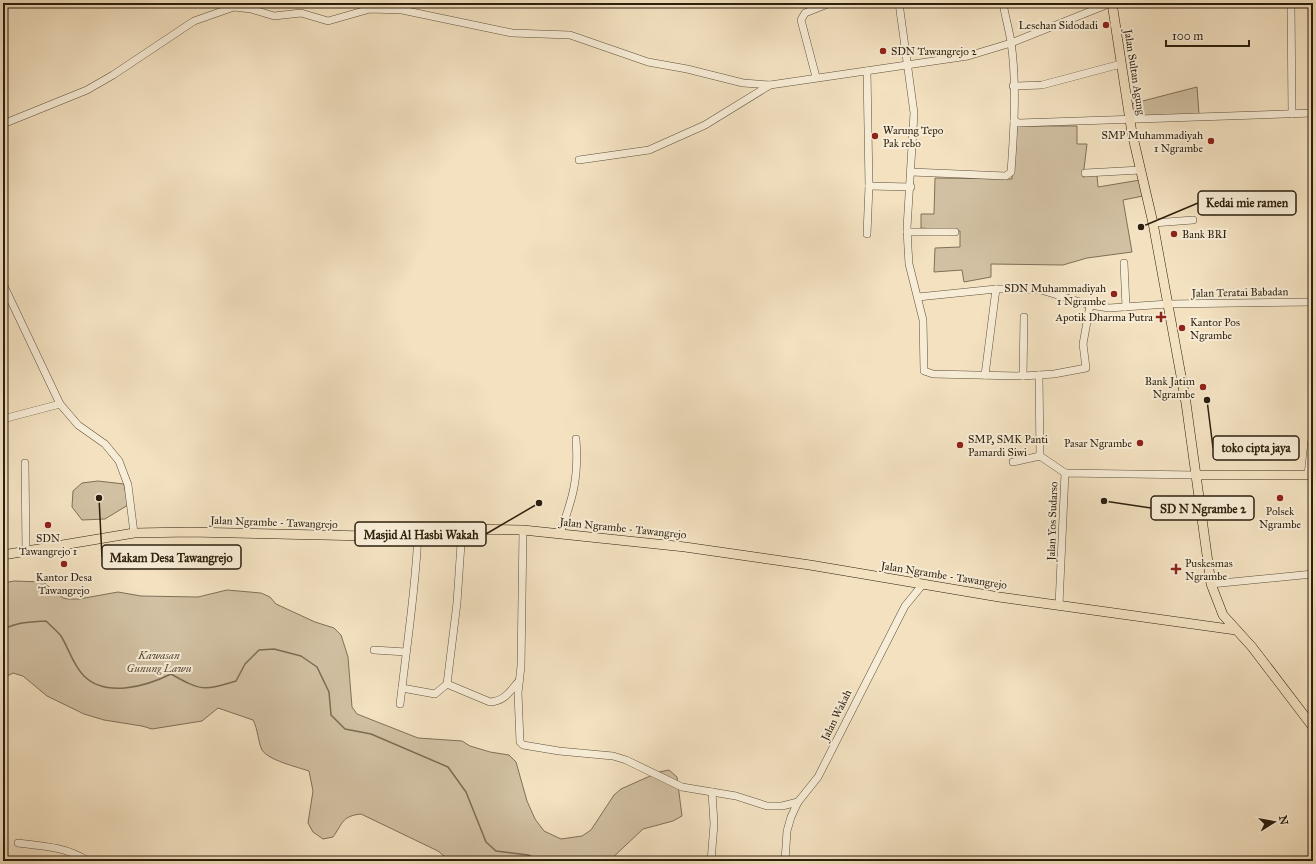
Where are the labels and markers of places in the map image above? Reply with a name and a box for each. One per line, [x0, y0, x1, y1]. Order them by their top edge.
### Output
place label: Lesehan Sidodadi [1018, 19, 1098, 32]
marker: Lesehan Sidodadi [1101, 20, 1111, 30]
place label: SDN Tawangrejo 2 [891, 45, 977, 58]
marker: SDN Tawangrejo 2 [878, 46, 888, 56]
place label: Warung Tepo Pak rebo [883, 124, 944, 150]
place label: SMP Muhammadiyah 1 Ngrambe [1101, 129, 1203, 155]
marker: Warung Tepo Pak rebo [870, 131, 880, 141]
marker: SMP Muhammadiyah 1 Ngrambe [1206, 136, 1216, 146]
callout: Kedai mie ramen [1198, 191, 1296, 215]
place label: Bank BRI [1182, 228, 1227, 241]
marker: Bank BRI [1169, 229, 1179, 239]
place label: SDN Muhammadiyah 1 Ngrambe [1004, 282, 1106, 308]
marker: SDN Muhammadiyah 1 Ngrambe [1109, 289, 1119, 299]
place label: Apotik Dharma Putra [1054, 311, 1153, 324]
marker: Apotik Dharma Putra [1156, 312, 1166, 322]
place label: Kantor Pos Ngrambe [1190, 316, 1240, 342]
marker: Kantor Pos Ngrambe [1177, 323, 1187, 333]
place label: Bank Jatim Ngrambe [1145, 375, 1196, 401]
marker: Bank Jatim Ngrambe [1198, 382, 1208, 392]
place label: SMP, SMK Panti Pamardi Siwi [968, 433, 1048, 459]
callout: toko cipta jaya [1213, 436, 1299, 460]
place label: Pasar Ngrambe [1064, 437, 1132, 450]
marker: Pasar Ngrambe [1135, 438, 1145, 448]
marker: SMP, SMK Panti Pamardi Siwi [955, 440, 965, 450]
marker: Polsek Ngrambe [1275, 493, 1285, 503]
callout: SD N Ngrambe 2 [1151, 496, 1254, 520]
place label: Polsek Ngrambe [1259, 505, 1302, 531]
marker: SDN Tawangrejo 1 [43, 520, 53, 530]
callout: Masjid Al Hasbi Wakah [355, 522, 486, 546]
place label: SDN Tawangrejo 1 [19, 532, 77, 558]
callout: Makam Desa Tawangrejo [102, 545, 241, 569]
place label: Puskesmas Ngrambe [1185, 557, 1233, 583]
marker: Kantor Desa Tawangrejo [59, 559, 69, 569]
marker: Puskesmas Ngrambe [1170, 563, 1182, 575]
place label: Kantor Desa Tawangrejo [36, 571, 92, 597]

